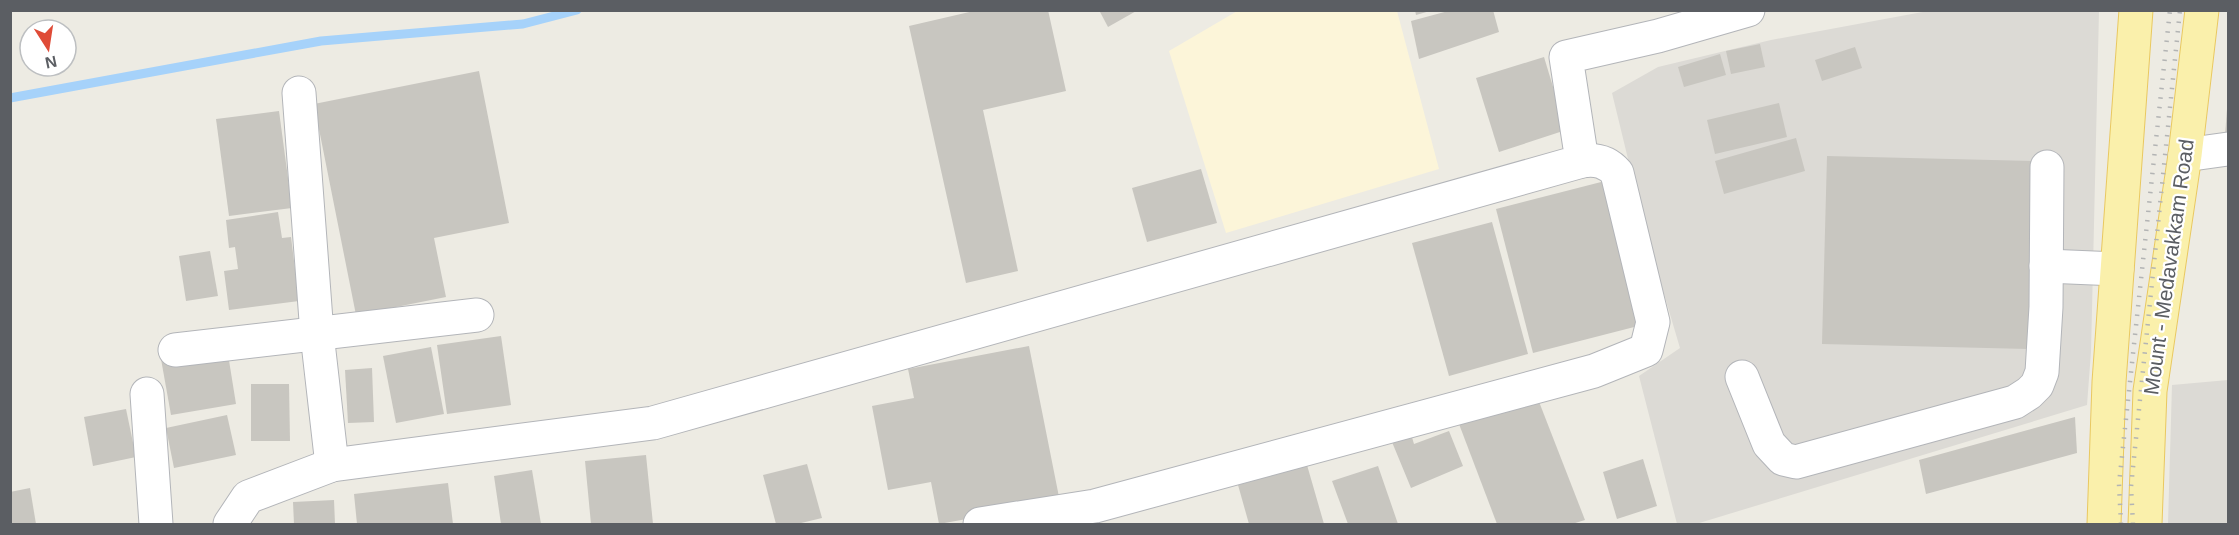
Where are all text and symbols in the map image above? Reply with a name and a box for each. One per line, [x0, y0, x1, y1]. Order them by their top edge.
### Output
north arrow [18, 18, 78, 78]
text: N [44, 53, 58, 72]
street label: Mount - Medavakkam Road [2139, 138, 2198, 396]

